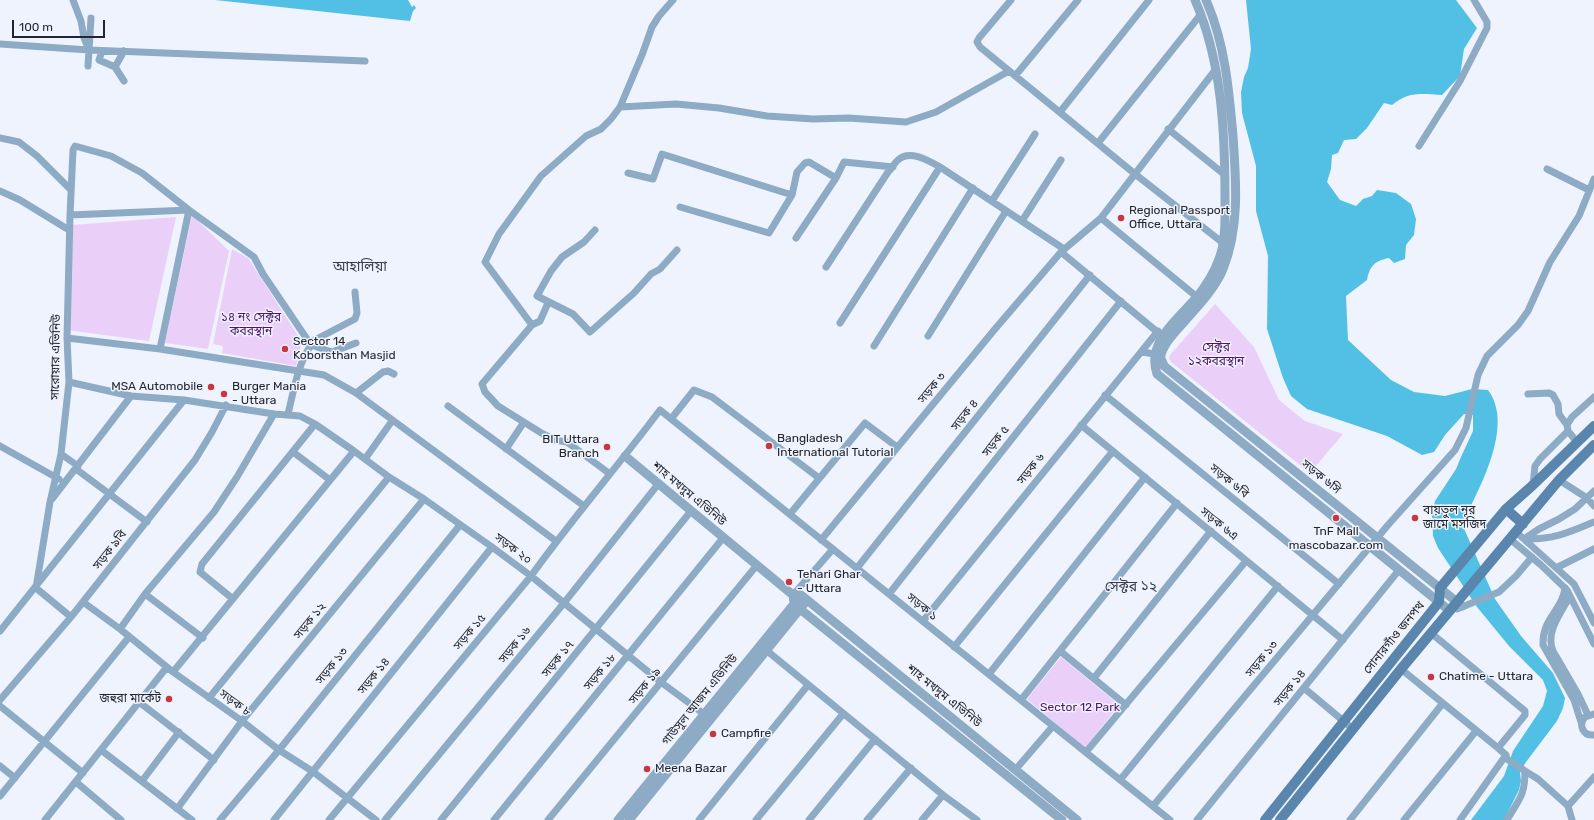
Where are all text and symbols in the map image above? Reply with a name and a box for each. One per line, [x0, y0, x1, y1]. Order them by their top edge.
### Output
scale bar [14, 12, 107, 38]
text: 100 m [19, 20, 53, 34]
place label: Regional Passport Office, Uttara [1129, 204, 1230, 232]
marker: Regional Passport Office, Uttara [1116, 213, 1126, 223]
district label: আহালিয়া [333, 259, 387, 275]
park label: ১৪ নং সেক্টর কবরস্থান [221, 311, 281, 339]
street label: সারোয়ার এভিনিউ [48, 314, 64, 400]
place label: Sector 14 Koborsthan Masjid [293, 335, 396, 363]
park label: সেক্টর ১২কবরস্থান [1188, 341, 1244, 369]
marker: Sector 14 Koborsthan Masjid [280, 344, 290, 354]
street label: সড়ক ৩ [915, 370, 949, 406]
place label: MSA Automobile [111, 380, 203, 394]
place label: Burger Mania - Uttara [232, 380, 306, 408]
marker: MSA Automobile [206, 382, 216, 392]
marker: Burger Mania - Uttara [219, 389, 229, 399]
street label: সড়ক ৪ [948, 396, 982, 434]
street label: সড়ক ৫ [979, 422, 1013, 460]
place label: Bangladesh International Tutorial [777, 432, 893, 460]
place label: BIT Uttara Branch [542, 433, 599, 461]
marker: Bangladesh International Tutorial [764, 441, 774, 451]
marker: BIT Uttara Branch [602, 442, 612, 452]
street label: সড়ক ৬ [1014, 451, 1048, 487]
street label: সড়ক ৬সি [1298, 457, 1344, 497]
street label: শাহ মখদুম এভিনিউ [649, 459, 729, 529]
street label: সড়ক ৬বি [1207, 461, 1251, 501]
street label: সড়ক ৬এ [1197, 504, 1241, 544]
place label: বায়তুল নূর জামে মসজিদ [1423, 504, 1486, 532]
marker: TnF Mall mascobazar.com [1331, 513, 1341, 523]
marker: বায়তুল নূর জামে মসজিদ [1410, 513, 1420, 523]
place label: TnF Mall mascobazar.com [1289, 525, 1383, 553]
street label: সড়ক ৯বি [90, 527, 130, 573]
street label: সড়ক ২০ [492, 530, 534, 568]
place label: Tehari Ghar - Uttara [797, 568, 861, 596]
marker: Tehari Ghar - Uttara [784, 577, 794, 587]
district label: সেক্টর ১২ [1105, 579, 1157, 595]
street label: সড়ক ১ [904, 590, 940, 624]
street label: সোনারগাঁও জনপথ [1360, 599, 1428, 677]
street label: সড়ক ১২ [291, 600, 329, 642]
street label: সড়ক ১৫ [451, 611, 489, 653]
street label: সড়ক ১৬ [496, 624, 534, 666]
street label: সড়ক ১৭ [539, 638, 577, 680]
street label: সড়ক ১৩ [1243, 638, 1281, 680]
street label: সড়ক ১৩ [313, 645, 351, 687]
street label: সড়ক ১৮ [581, 651, 619, 693]
street label: গাউসুল আজম এভিনিউ [659, 652, 741, 748]
street label: সড়ক ১৪ [355, 655, 393, 697]
street label: শাহ মখদুম এভিনিউ [904, 661, 984, 731]
street label: সড়ক ১৯ [626, 665, 664, 707]
street label: সড়ক ১৪ [1271, 667, 1309, 709]
place label: Chatime - Uttara [1439, 670, 1533, 684]
marker: Chatime - Uttara [1426, 672, 1436, 682]
street label: সড়ক ৮ [216, 687, 254, 719]
place label: জহুরা মার্কেট [100, 692, 161, 706]
marker: জহুরা মার্কেট [164, 694, 174, 704]
park label: Sector 12 Park [1040, 701, 1120, 715]
place label: Campfire [721, 727, 771, 741]
marker: Campfire [708, 729, 718, 739]
place label: Meena Bazar [655, 762, 727, 776]
marker: Meena Bazar [642, 764, 652, 774]

